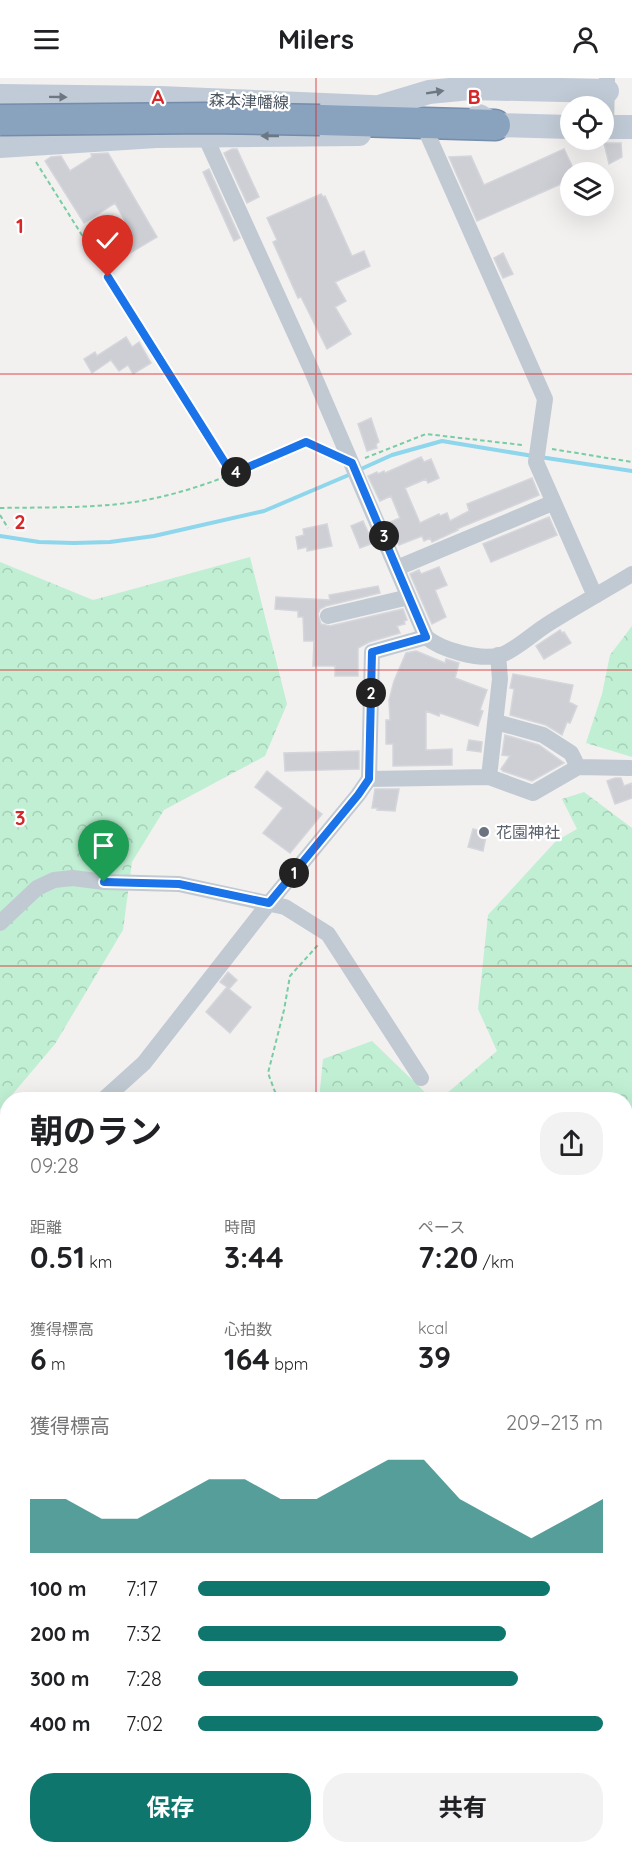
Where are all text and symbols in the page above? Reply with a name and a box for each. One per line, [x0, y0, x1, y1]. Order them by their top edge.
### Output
text: Milers [278, 22, 354, 56]
icon: menu [30, 23, 63, 56]
icon: person [569, 23, 602, 56]
text: A [152, 84, 165, 109]
text: B [467, 84, 481, 109]
one-way arrow [426, 87, 445, 96]
street label: 森本津幡線 [209, 90, 289, 112]
one-way arrow [49, 92, 68, 102]
map controls [560, 96, 614, 216]
button: locate [560, 96, 614, 150]
one-way arrow [261, 131, 280, 141]
button: layers [560, 162, 614, 216]
text: 1 [16, 213, 24, 238]
pin [82, 215, 133, 277]
icon: check [91, 224, 124, 257]
pin: 4 [221, 457, 251, 487]
text: 4 [231, 462, 241, 482]
text: 2 [14, 509, 26, 534]
pin: 3 [369, 521, 399, 551]
text: 3 [380, 526, 388, 546]
pin: 2 [356, 678, 386, 708]
text: 2 [366, 683, 376, 703]
text: 3 [15, 805, 25, 830]
pin [78, 820, 129, 882]
place label: 花園神社 [496, 822, 560, 842]
marker: 花園神社 [477, 825, 491, 839]
icon: arrive [87, 829, 120, 862]
pin: 1 [279, 858, 309, 888]
text: 1 [291, 863, 297, 883]
text: 朝のラン [30, 1110, 162, 1151]
button: share [540, 1112, 603, 1175]
text: 09:28 [30, 1153, 79, 1178]
text: 距離 [30, 1217, 62, 1237]
text: 時間 [224, 1217, 256, 1237]
text: ペース [418, 1217, 465, 1237]
text: 0.51 [30, 1238, 85, 1276]
text: 3:44 [224, 1238, 284, 1276]
text: 7:20 [418, 1238, 478, 1276]
text: km [85, 1252, 112, 1272]
text: /km [478, 1252, 514, 1272]
text: kcal [418, 1318, 448, 1338]
text: 獲得標高 [30, 1319, 94, 1339]
text: 心拍数 [224, 1319, 272, 1339]
text: 39 [418, 1338, 451, 1376]
text: 6 [30, 1340, 47, 1378]
text: 164 [224, 1340, 270, 1378]
text: m [47, 1354, 66, 1374]
text: bpm [270, 1354, 308, 1374]
text: 209–213 m [506, 1410, 603, 1435]
text: 獲得標高 [30, 1413, 110, 1438]
text: 100 m [30, 1576, 86, 1601]
text: 7:17 [126, 1576, 158, 1601]
text: 200 m [30, 1621, 90, 1646]
text: 7:32 [126, 1621, 162, 1646]
text: 300 m [30, 1666, 89, 1691]
text: 7:28 [126, 1666, 162, 1691]
text: 400 m [30, 1711, 90, 1736]
text: 7:02 [126, 1711, 163, 1736]
button: 保存 [30, 1773, 311, 1842]
button: 共有 [323, 1773, 603, 1842]

